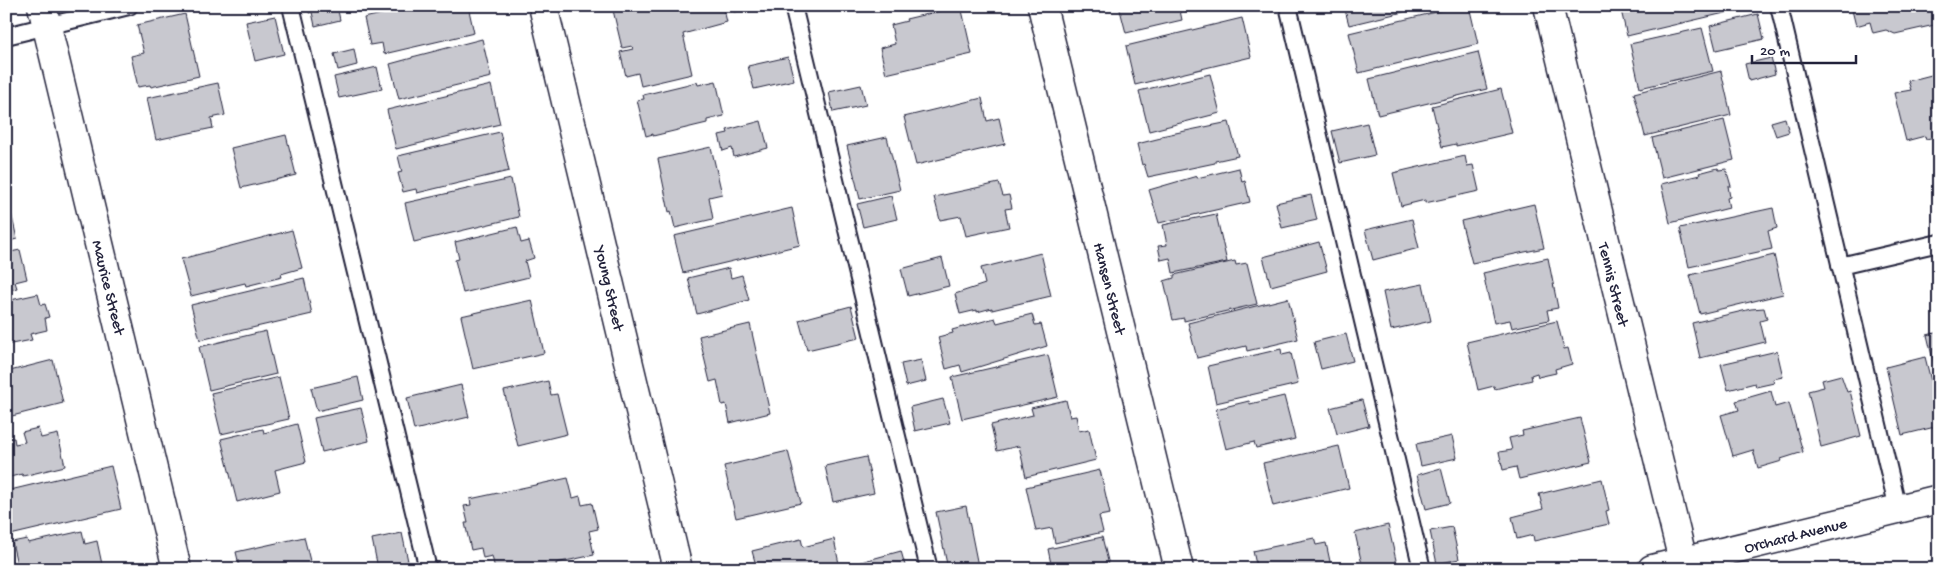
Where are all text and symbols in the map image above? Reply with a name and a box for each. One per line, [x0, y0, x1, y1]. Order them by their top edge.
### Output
scale bar [1752, 32, 1856, 64]
text: 20 m [1760, 43, 1790, 61]
street label: Maurice Street [86, 239, 128, 339]
street label: Tennis Street [1592, 240, 1632, 330]
street label: Hansen Street [1087, 241, 1129, 338]
street label: Young Street [588, 243, 627, 334]
street label: Orchard Avenue [1743, 515, 1850, 559]

